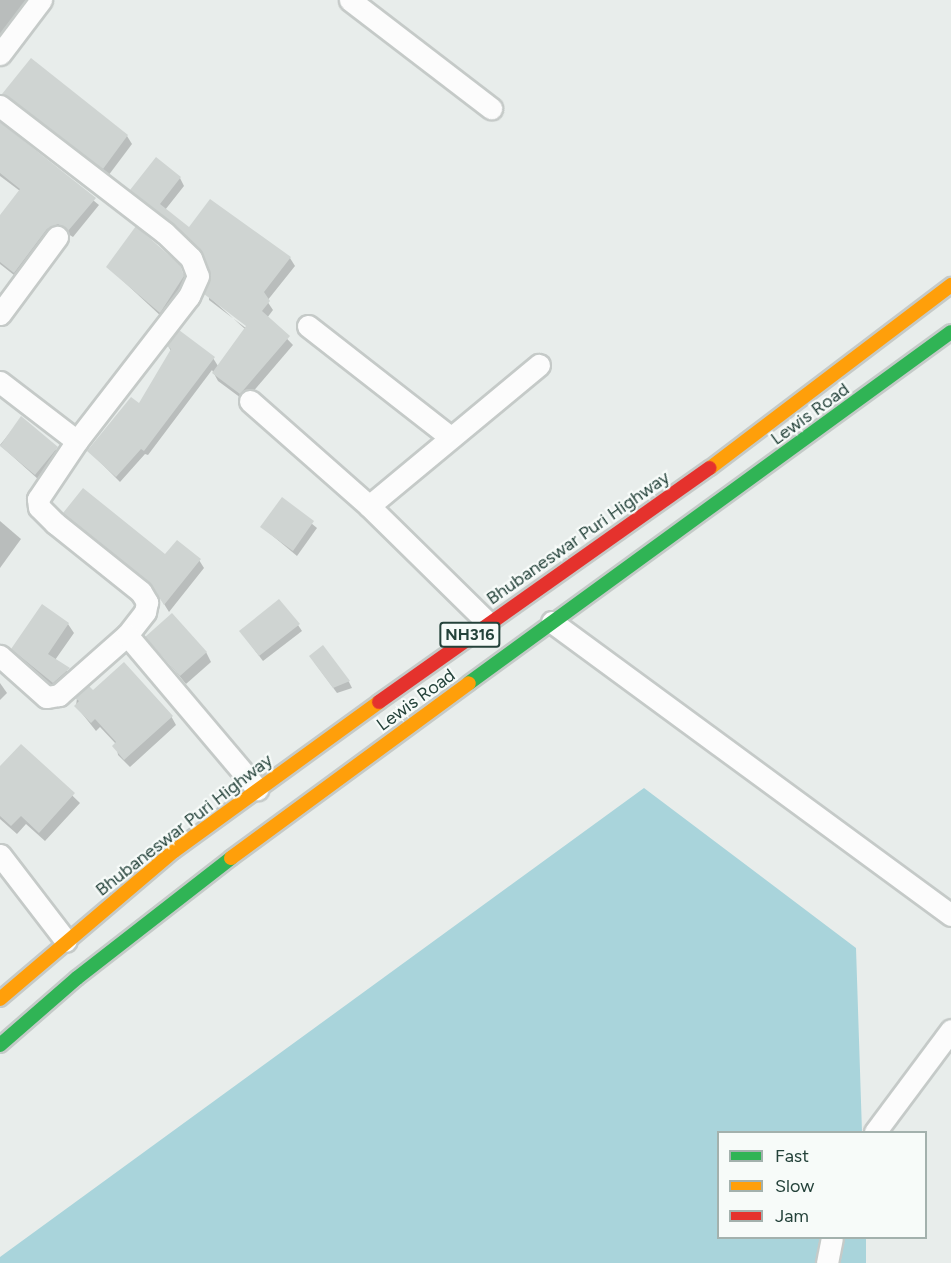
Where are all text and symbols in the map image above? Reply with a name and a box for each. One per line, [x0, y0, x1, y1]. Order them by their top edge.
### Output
street label: Lewis Road [767, 378, 853, 450]
street label: Bhubaneswar Puri Highway [482, 467, 674, 609]
road number: NH316 [438, 622, 502, 648]
street label: Lewis Road [373, 664, 459, 736]
street label: Bhubaneswar Puri Highway [91, 749, 277, 901]
legend [717, 1131, 927, 1239]
text: Fast [775, 1145, 809, 1167]
text: Slow [775, 1175, 814, 1197]
text: Jam [775, 1205, 809, 1227]

